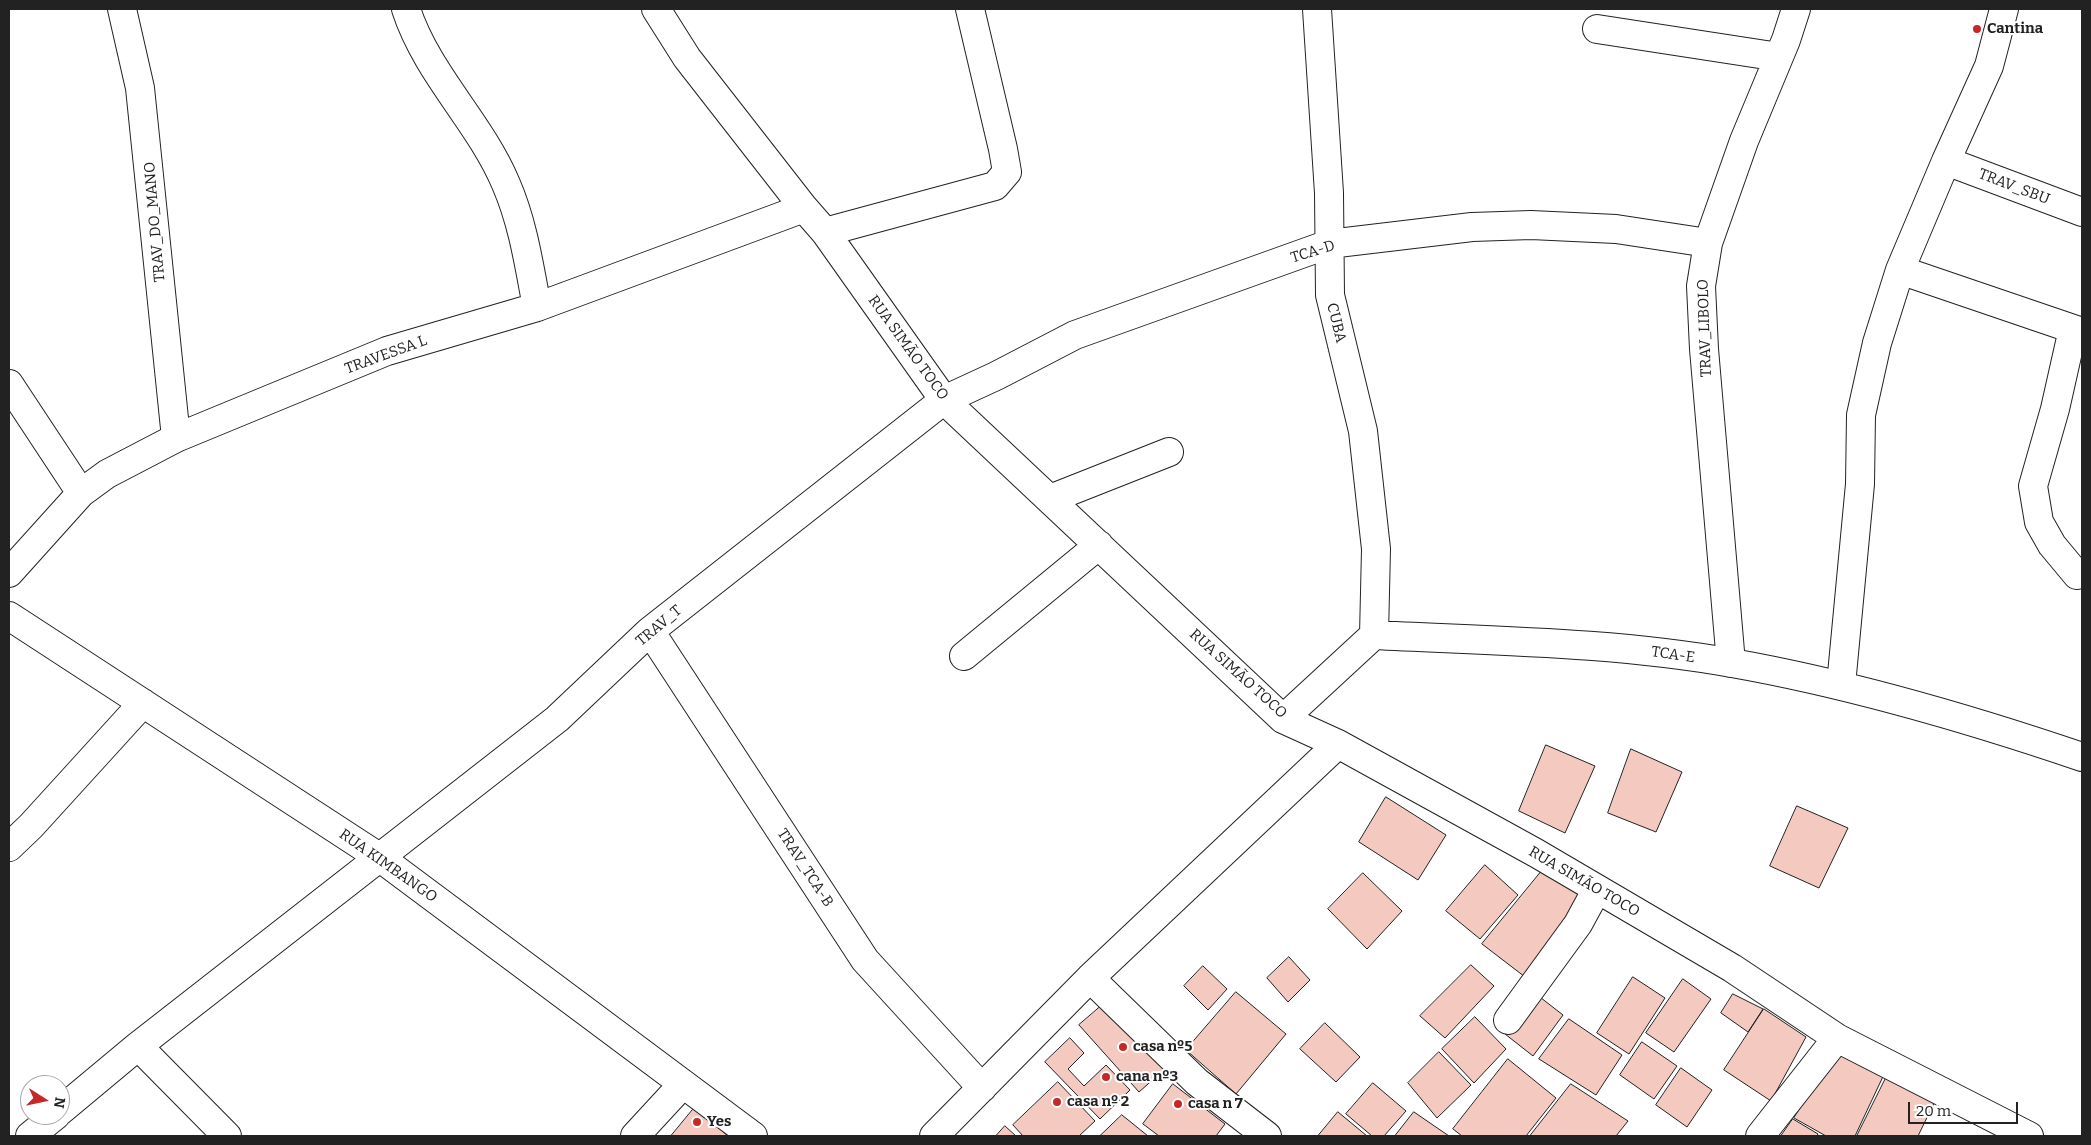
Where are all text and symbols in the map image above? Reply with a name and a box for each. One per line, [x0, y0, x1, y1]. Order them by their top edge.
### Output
place label: Cantina [1987, 20, 2043, 38]
marker: Cantina [1971, 23, 1983, 35]
street label: TRAV_DO_MANO [141, 161, 169, 283]
street label: TRAV_SBU [1976, 165, 2052, 209]
street label: TCA-D [1289, 237, 1337, 267]
street label: TRAV_LIBOLO [1694, 279, 1716, 377]
street label: RUA SIMÃO TOCO [864, 292, 952, 404]
street label: CUBA [1322, 301, 1350, 345]
street label: TRAVESSA L [342, 332, 430, 378]
street label: TRAV_T [633, 602, 685, 650]
street label: RUA SIMÃO TOCO [1186, 625, 1290, 723]
street label: TCA-E [1650, 643, 1696, 667]
street label: RUA KIMBANGO [335, 825, 441, 907]
street label: TRAV_TCA-B [773, 826, 837, 910]
street label: RUA SIMÃO TOCO [1525, 843, 1643, 921]
place label: casa nº5 [1133, 1038, 1192, 1056]
marker: casa nº5 [1117, 1041, 1129, 1053]
place label: cana nº3 [1116, 1068, 1178, 1086]
marker: cana nº3 [1100, 1071, 1112, 1083]
north arrow [20, 1075, 70, 1125]
scale bar [1911, 1092, 2021, 1124]
place label: casa nº 2 [1067, 1093, 1129, 1111]
place label: casa n 7 [1188, 1095, 1243, 1113]
text: N [50, 1096, 69, 1109]
marker: casa nº 2 [1051, 1096, 1063, 1108]
marker: casa n 7 [1172, 1098, 1184, 1110]
text: 20 m [1916, 1102, 1951, 1120]
place label: Yes [707, 1113, 731, 1131]
marker: Yes [691, 1116, 703, 1128]

